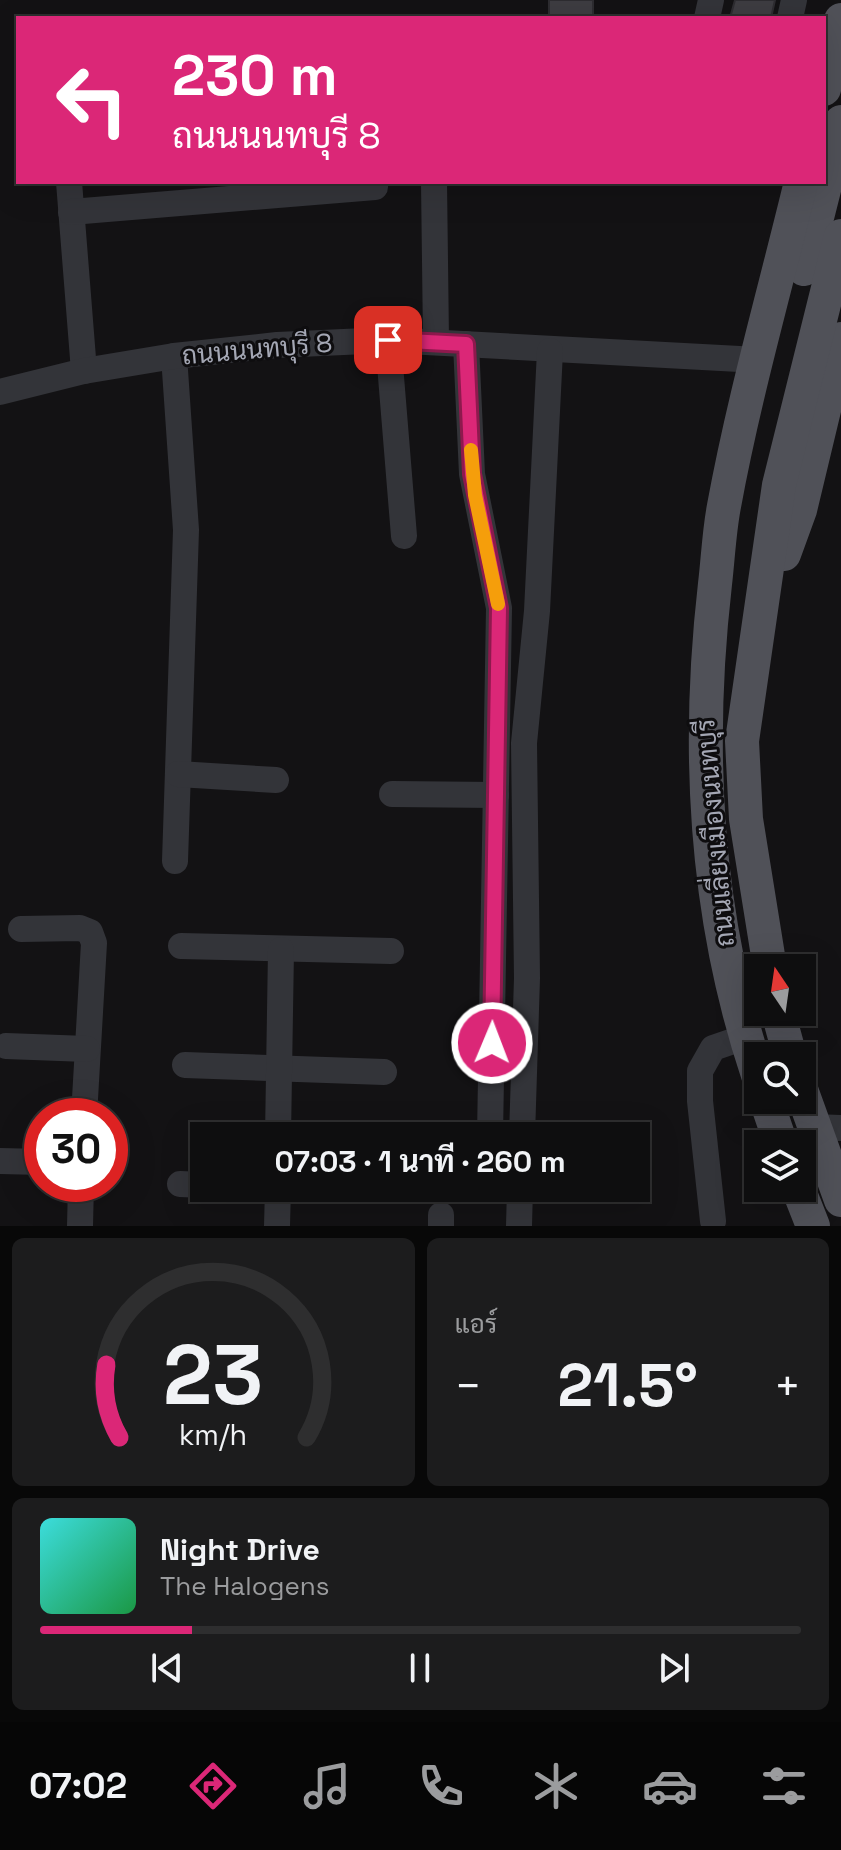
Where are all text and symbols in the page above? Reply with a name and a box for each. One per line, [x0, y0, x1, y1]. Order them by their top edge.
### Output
text: 230 m [172, 40, 338, 111]
icon: left [40, 48, 144, 152]
text: ถนนนนทบุรี 8 [172, 113, 381, 159]
pin [354, 306, 422, 374]
icon: arrive [366, 318, 410, 362]
street label: ถนนนนทบุรี 8 [180, 325, 334, 373]
street label: ถนนเลี่ยงเมืองนนทบุรี [683, 718, 743, 949]
north arrow [744, 954, 816, 1026]
map controls [744, 954, 816, 1202]
position arrow [450, 1001, 534, 1085]
button: search [744, 1042, 816, 1114]
speed limit sign: 30 [24, 1098, 128, 1202]
button: layers [744, 1130, 816, 1202]
text: 07:03 · 1 นาที · 260 m [275, 1142, 566, 1181]
text: แอร์ [455, 1307, 497, 1341]
text: 23 [163, 1322, 263, 1428]
text: 21.5° [558, 1347, 698, 1424]
text: − [455, 1358, 482, 1414]
text: + [774, 1358, 801, 1414]
text: km/h [179, 1417, 247, 1453]
text: Night Drive [160, 1530, 320, 1569]
text: The Halogens [160, 1569, 329, 1603]
icon: previous [145, 1646, 189, 1690]
icon: pause [398, 1646, 442, 1690]
icon: next [652, 1646, 696, 1690]
icon: directions [185, 1758, 241, 1814]
icon: music [299, 1758, 355, 1814]
icon: phone [413, 1758, 469, 1814]
icon: climate [528, 1758, 584, 1814]
icon: car [642, 1758, 698, 1814]
icon: filters [756, 1758, 812, 1814]
text: 07:02 [29, 1763, 127, 1809]

